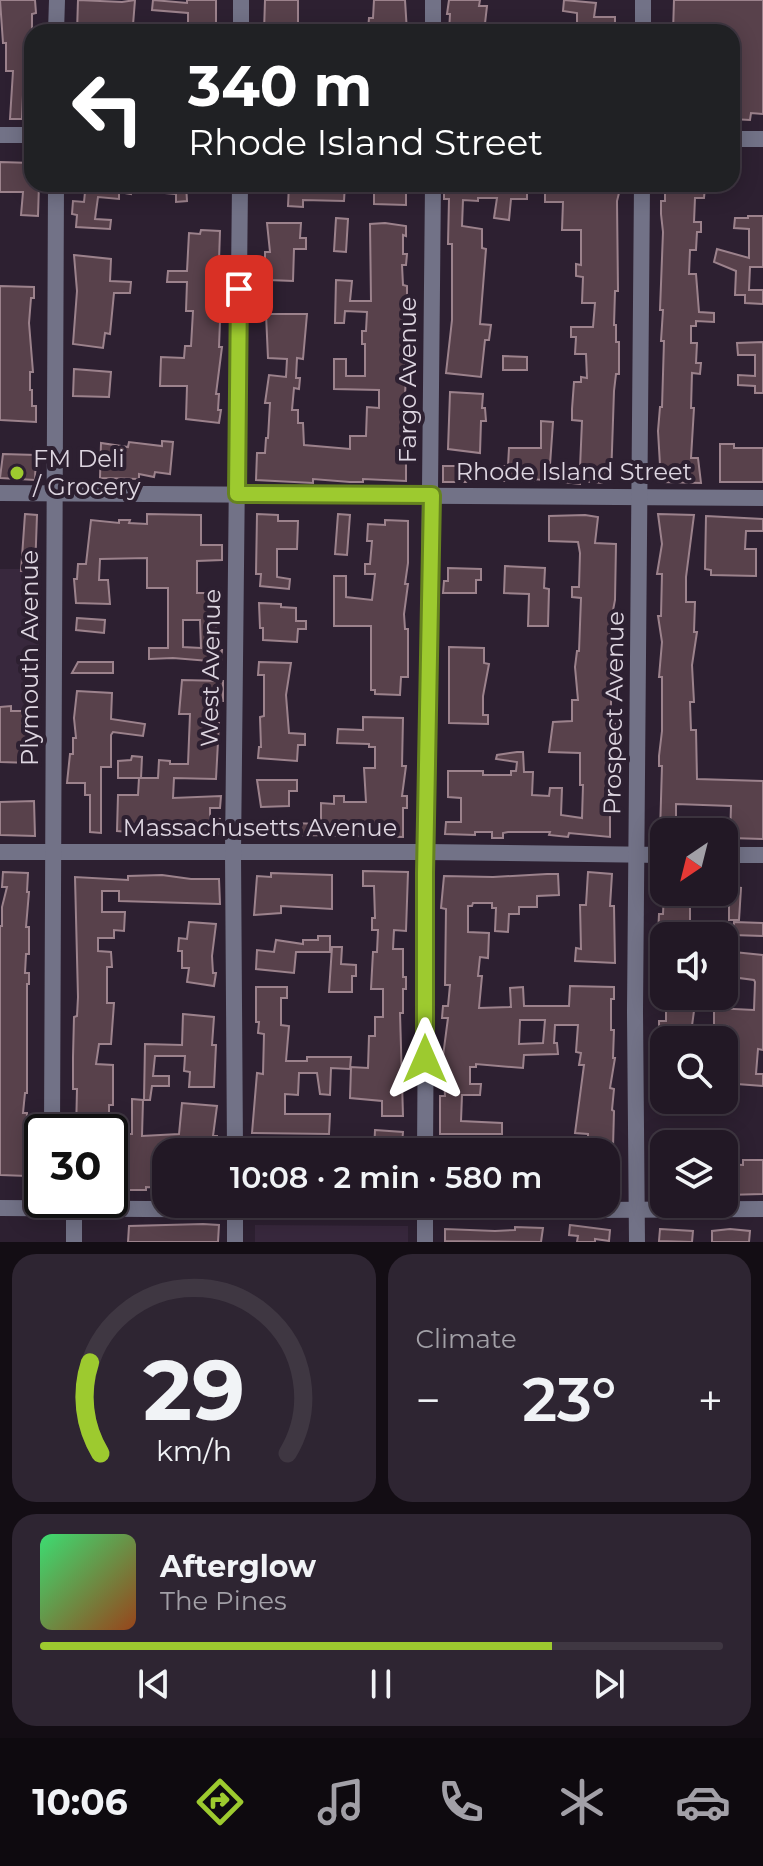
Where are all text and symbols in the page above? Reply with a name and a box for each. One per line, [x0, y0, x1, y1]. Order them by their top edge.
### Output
text: 340 m [188, 52, 372, 120]
icon: left [56, 56, 160, 160]
text: Rhode Island Street [188, 120, 543, 164]
pin [205, 255, 273, 323]
icon: arrive [217, 267, 261, 311]
street label: Fargo Avenue [393, 297, 422, 463]
place label: FM Deli / Grocery [32, 444, 141, 501]
street label: Rhode Island Street [456, 457, 693, 486]
marker: FM Deli / Grocery [8, 464, 26, 482]
street label: Plymouth Avenue [15, 550, 44, 766]
street label: West Avenue [195, 589, 226, 747]
street label: Prospect Avenue [597, 611, 630, 815]
street label: Massachusetts Avenue [123, 813, 397, 842]
north arrow [650, 818, 738, 906]
map controls [650, 818, 738, 1218]
button: sound [650, 922, 738, 1010]
position arrow [383, 1017, 467, 1101]
button: search [650, 1026, 738, 1114]
speed limit sign: 30 [24, 1114, 128, 1218]
button: layers [650, 1130, 738, 1218]
text: 10:08 · 2 min · 580 m [230, 1159, 542, 1196]
text: Climate [416, 1323, 517, 1355]
text: 29 [143, 1339, 245, 1441]
text: 23° [522, 1363, 616, 1436]
text: − [416, 1373, 441, 1427]
text: + [698, 1373, 723, 1427]
text: km/h [156, 1433, 232, 1468]
text: Afterglow [160, 1548, 316, 1585]
text: The Pines [160, 1585, 287, 1617]
icon: previous [132, 1662, 176, 1706]
icon: pause [359, 1662, 403, 1706]
icon: next [587, 1662, 631, 1706]
icon: directions [192, 1774, 248, 1830]
icon: music [313, 1774, 369, 1830]
icon: phone [433, 1774, 489, 1830]
icon: climate [554, 1774, 610, 1830]
icon: car [675, 1774, 731, 1830]
text: 10:06 [32, 1780, 128, 1824]

